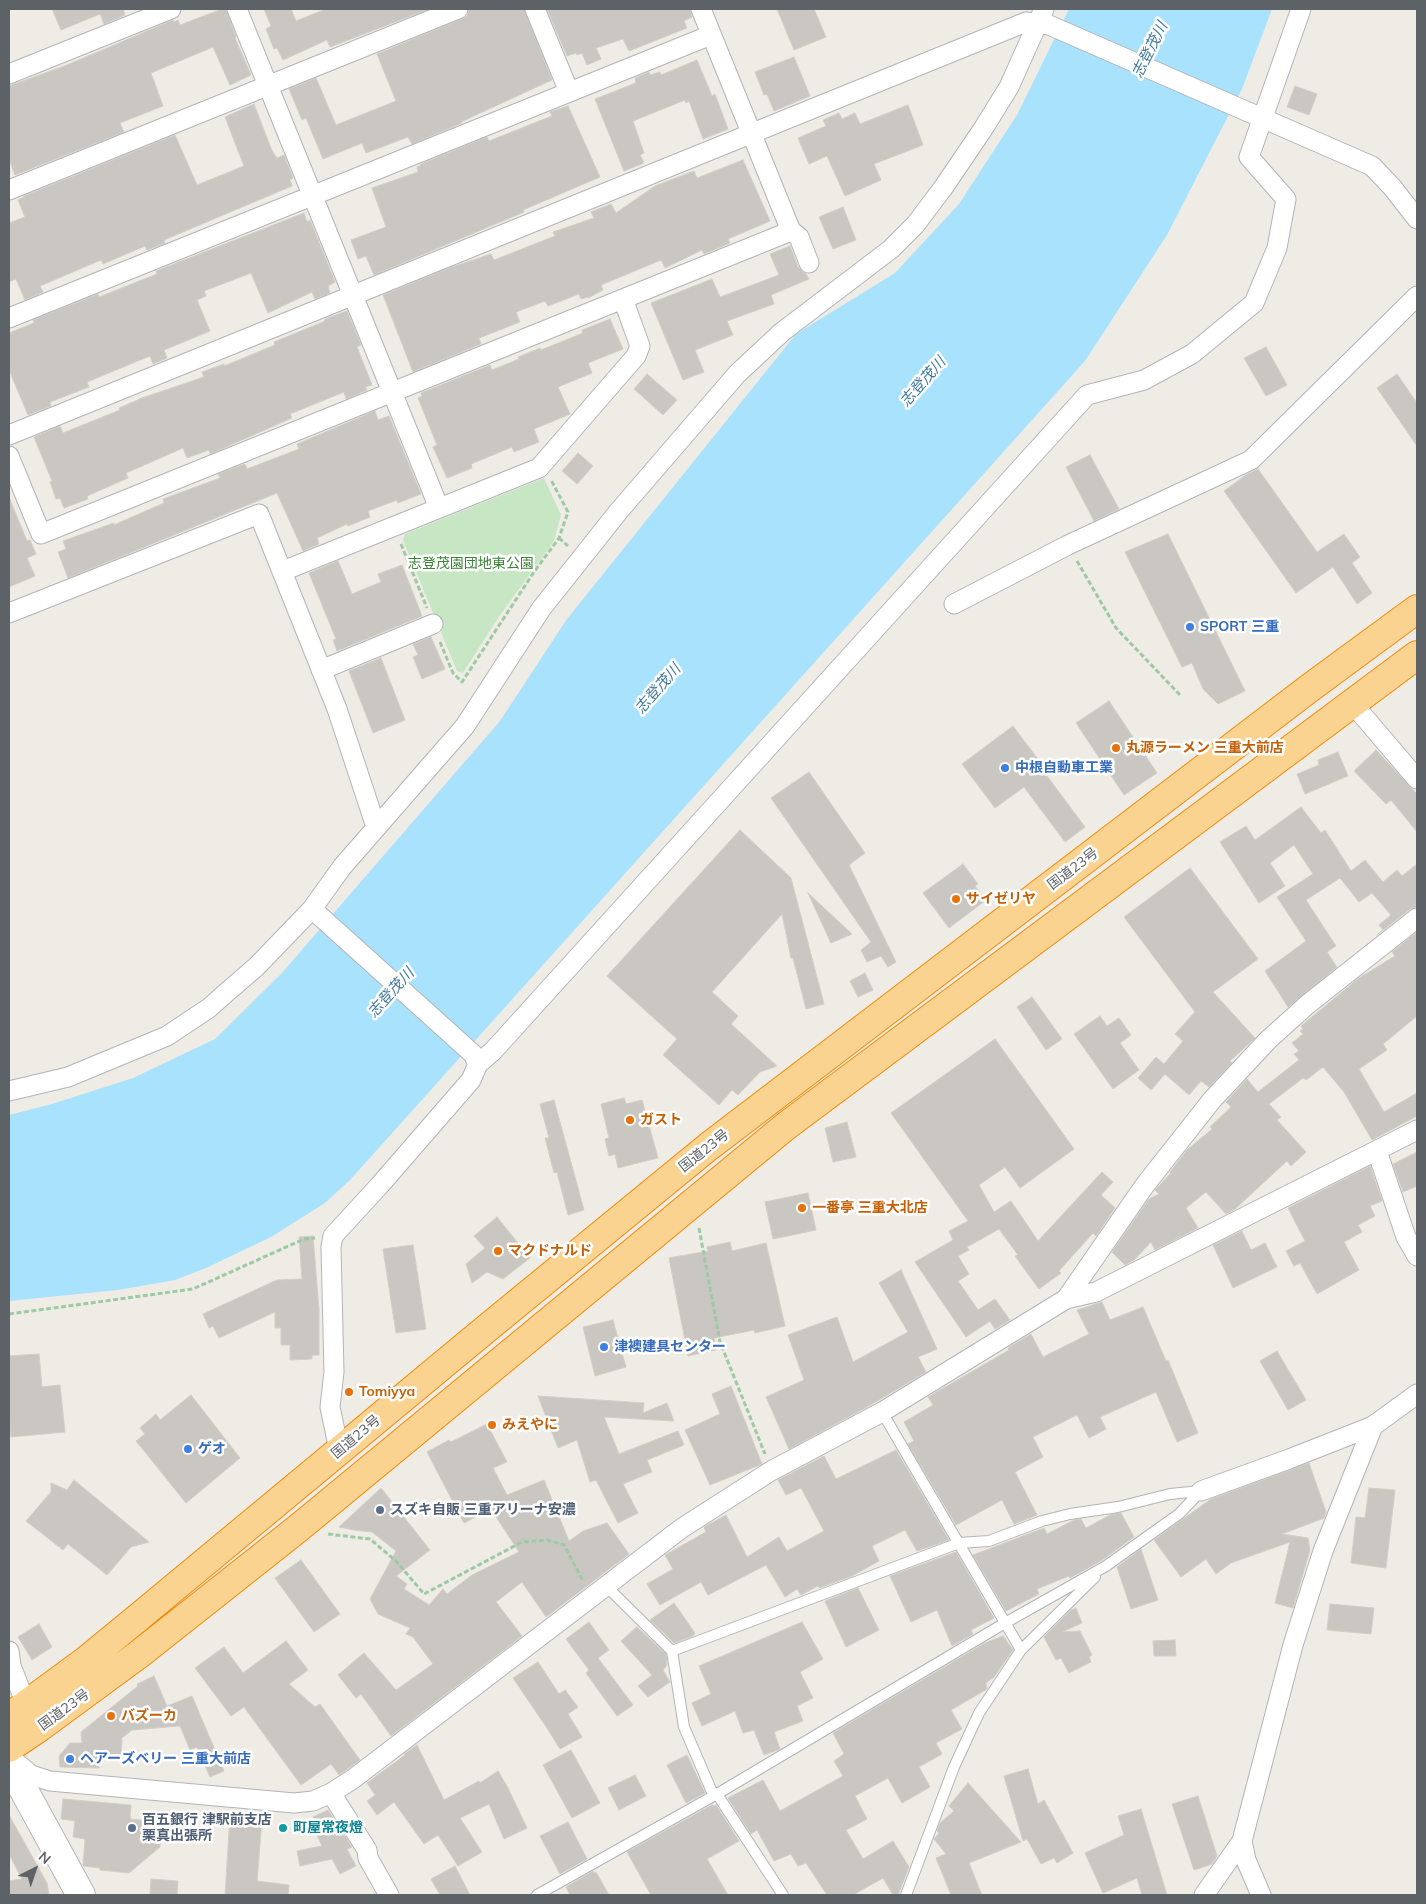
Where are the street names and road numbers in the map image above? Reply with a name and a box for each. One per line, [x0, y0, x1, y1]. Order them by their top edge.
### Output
street label: 国道23号 [1044, 845, 1102, 893]
street label: 国道23号 [676, 1126, 732, 1176]
street label: 国道23号 [328, 1412, 384, 1462]
street label: 国道23号 [35, 1686, 93, 1734]

